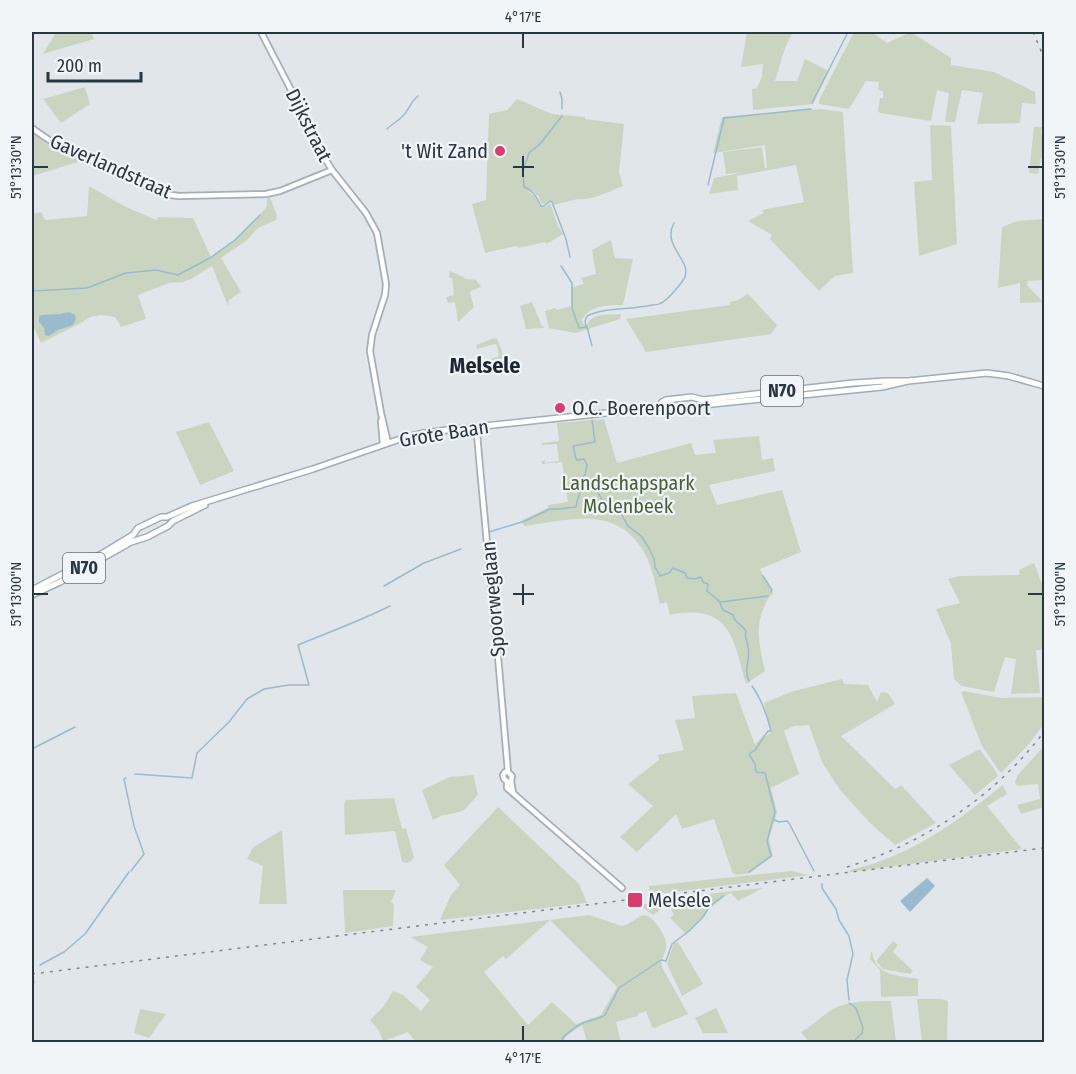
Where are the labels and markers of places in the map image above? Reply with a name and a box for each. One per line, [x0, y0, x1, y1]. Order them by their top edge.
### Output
place label: 't Wit Zand [401, 139, 488, 163]
marker: 't Wit Zand [493, 144, 507, 158]
place label: O.C. Boerenpoort [572, 396, 711, 420]
marker: O.C. Boerenpoort [553, 401, 567, 415]
place label: Melsele [648, 888, 711, 912]
marker: Melsele [626, 891, 644, 909]

